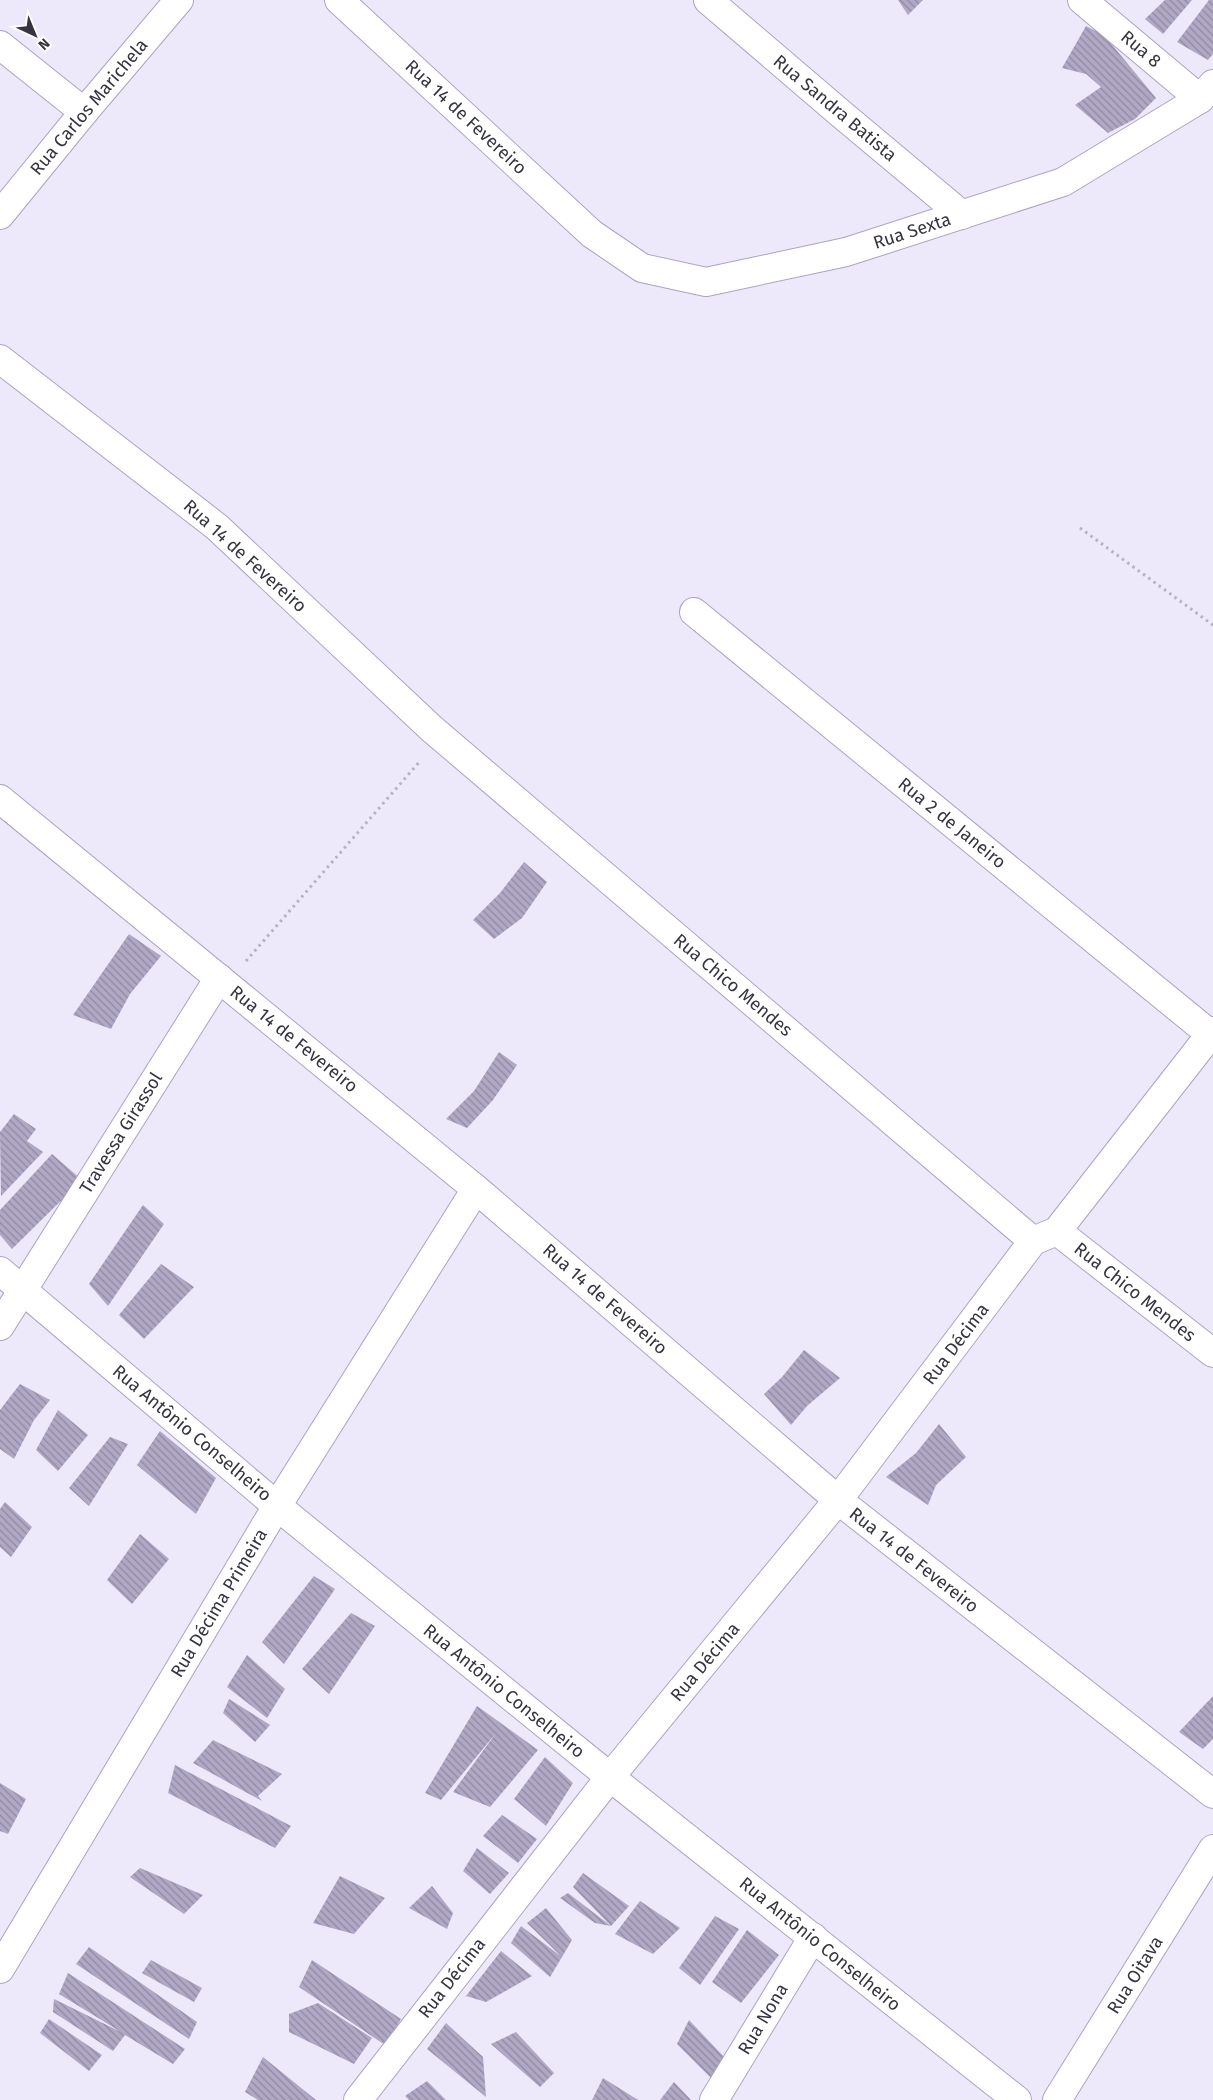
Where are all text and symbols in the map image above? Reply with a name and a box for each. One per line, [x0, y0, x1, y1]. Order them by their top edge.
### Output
north arrow [10, 10, 60, 60]
street label: Rua 8 [1116, 26, 1166, 72]
street label: Rua Carlos Marichela [26, 34, 152, 180]
text: N [34, 35, 53, 53]
street label: Rua Sandra Batista [769, 50, 901, 166]
street label: Rua 14 de Fevereiro [401, 55, 531, 179]
street label: Rua Sexta [870, 208, 954, 254]
street label: Rua 14 de Fevereiro [179, 495, 311, 617]
street label: Rua 2 de Janeiro [894, 773, 1010, 873]
street label: Rua Chico Mendes [669, 929, 797, 1041]
street label: Rua 14 de Fevereiro [226, 981, 362, 1097]
street label: Travessa Girassol [75, 1068, 167, 1198]
street label: Rua Chico Mendes [1070, 1238, 1200, 1346]
street label: Rua 14 de Fevereiro [538, 1239, 672, 1359]
street label: Rua Décima [918, 1299, 994, 1389]
street label: Rua Antônio Conselheiro [108, 1360, 276, 1506]
street label: Rua 14 de Fevereiro [845, 1503, 983, 1617]
street label: Rua Décima Primeira [166, 1525, 272, 1681]
street label: Rua Décima [666, 1618, 744, 1706]
street label: Rua Antônio Conselheiro [419, 1619, 589, 1763]
street label: Rua Antônio Conselheiro [735, 1872, 905, 2016]
street label: Rua Oitava [1102, 1932, 1168, 2018]
street label: Rua Décima [414, 1933, 490, 2023]
street label: Rua Nona [733, 1979, 793, 2059]

